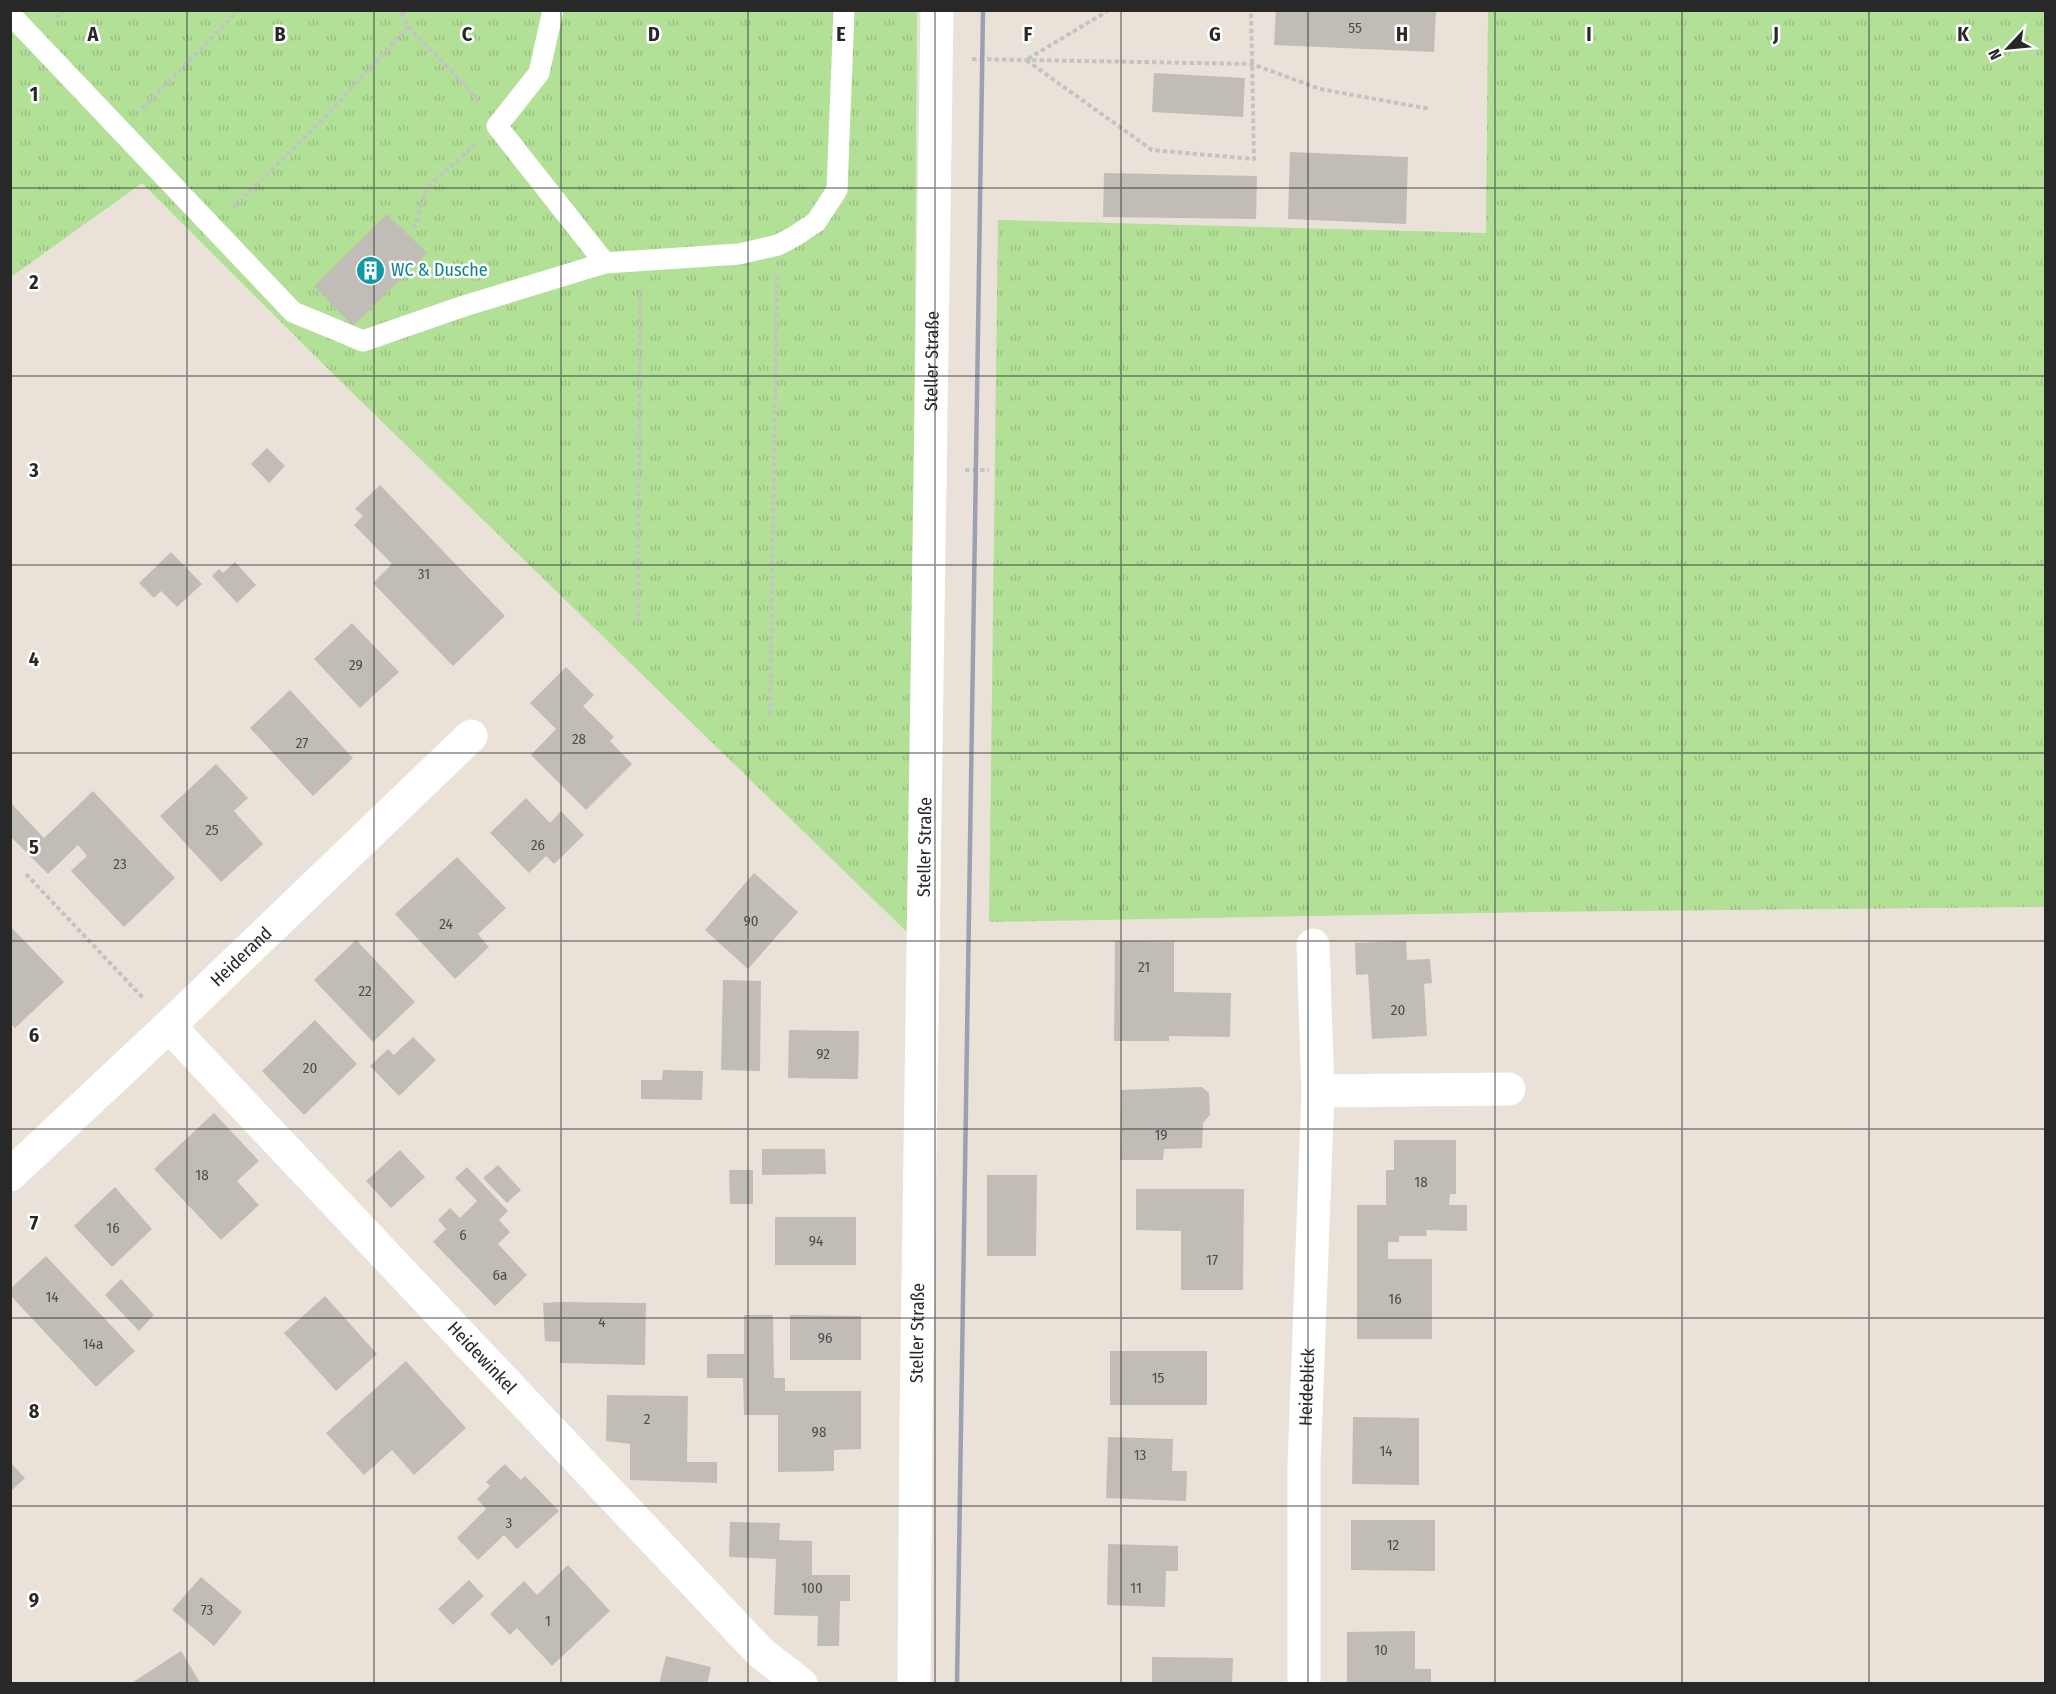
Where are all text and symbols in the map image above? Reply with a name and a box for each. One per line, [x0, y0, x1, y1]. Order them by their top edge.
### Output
north arrow [1978, 18, 2038, 78]
house number: 55 [1348, 19, 1362, 37]
text: A [87, 22, 100, 46]
text: B [274, 22, 286, 46]
text: C [462, 22, 473, 46]
text: D [648, 22, 660, 46]
text: E [836, 22, 846, 46]
text: F [1024, 22, 1033, 46]
text: G [1209, 22, 1221, 46]
text: H [1396, 22, 1408, 46]
text: I [1586, 22, 1592, 46]
text: J [1772, 22, 1779, 46]
text: K [1957, 22, 1969, 46]
text: N [1984, 46, 2006, 63]
text: 1 [30, 82, 38, 106]
building icon: WC & Dusche [354, 254, 386, 286]
place label: WC & Dusche [391, 259, 488, 281]
text: 2 [28, 270, 39, 294]
street label: Steller Straße [920, 311, 944, 411]
text: 3 [28, 458, 39, 482]
house number: 31 [418, 565, 430, 583]
text: 4 [29, 647, 39, 671]
house number: 29 [349, 656, 363, 674]
house number: 28 [572, 730, 586, 748]
house number: 27 [296, 734, 308, 752]
street label: Steller Straße [913, 797, 936, 897]
house number: 25 [205, 821, 219, 839]
text: 5 [29, 835, 39, 859]
house number: 26 [531, 836, 545, 854]
house number: 23 [113, 855, 127, 873]
house number: 90 [743, 912, 759, 930]
house number: 24 [439, 915, 453, 933]
street label: Heiderand [206, 922, 276, 991]
house number: 21 [1138, 958, 1150, 976]
house number: 22 [358, 982, 372, 1000]
house number: 20 [1391, 1001, 1405, 1019]
text: 6 [29, 1023, 39, 1047]
house number: 92 [816, 1045, 830, 1063]
house number: 20 [303, 1059, 317, 1077]
house number: 19 [1154, 1126, 1168, 1144]
house number: 18 [195, 1166, 209, 1184]
house number: 18 [1414, 1173, 1428, 1191]
text: 7 [30, 1211, 39, 1235]
house number: 16 [106, 1219, 120, 1237]
house number: 6 [459, 1226, 467, 1244]
house number: 94 [809, 1232, 823, 1250]
house number: 17 [1206, 1251, 1218, 1269]
house number: 6a [493, 1266, 507, 1284]
street label: Steller Straße [906, 1283, 929, 1383]
house number: 14 [45, 1288, 59, 1306]
house number: 16 [1388, 1290, 1402, 1308]
house number: 4 [598, 1313, 606, 1331]
street label: Heidewinkel [443, 1317, 521, 1398]
house number: 96 [818, 1329, 832, 1347]
house number: 14a [83, 1335, 103, 1353]
street label: Heideblick [1294, 1347, 1319, 1426]
house number: 15 [1152, 1369, 1164, 1387]
text: 8 [29, 1399, 40, 1423]
house number: 2 [644, 1410, 651, 1428]
house number: 98 [812, 1423, 826, 1441]
house number: 14 [1379, 1442, 1393, 1460]
house number: 13 [1134, 1446, 1147, 1464]
house number: 3 [506, 1514, 513, 1532]
house number: 12 [1387, 1536, 1400, 1554]
house number: 100 [801, 1579, 823, 1597]
house number: 11 [1130, 1579, 1142, 1597]
text: 9 [29, 1588, 39, 1612]
house number: 73 [201, 1601, 214, 1619]
house number: 1 [545, 1612, 551, 1630]
house number: 10 [1374, 1641, 1388, 1659]

